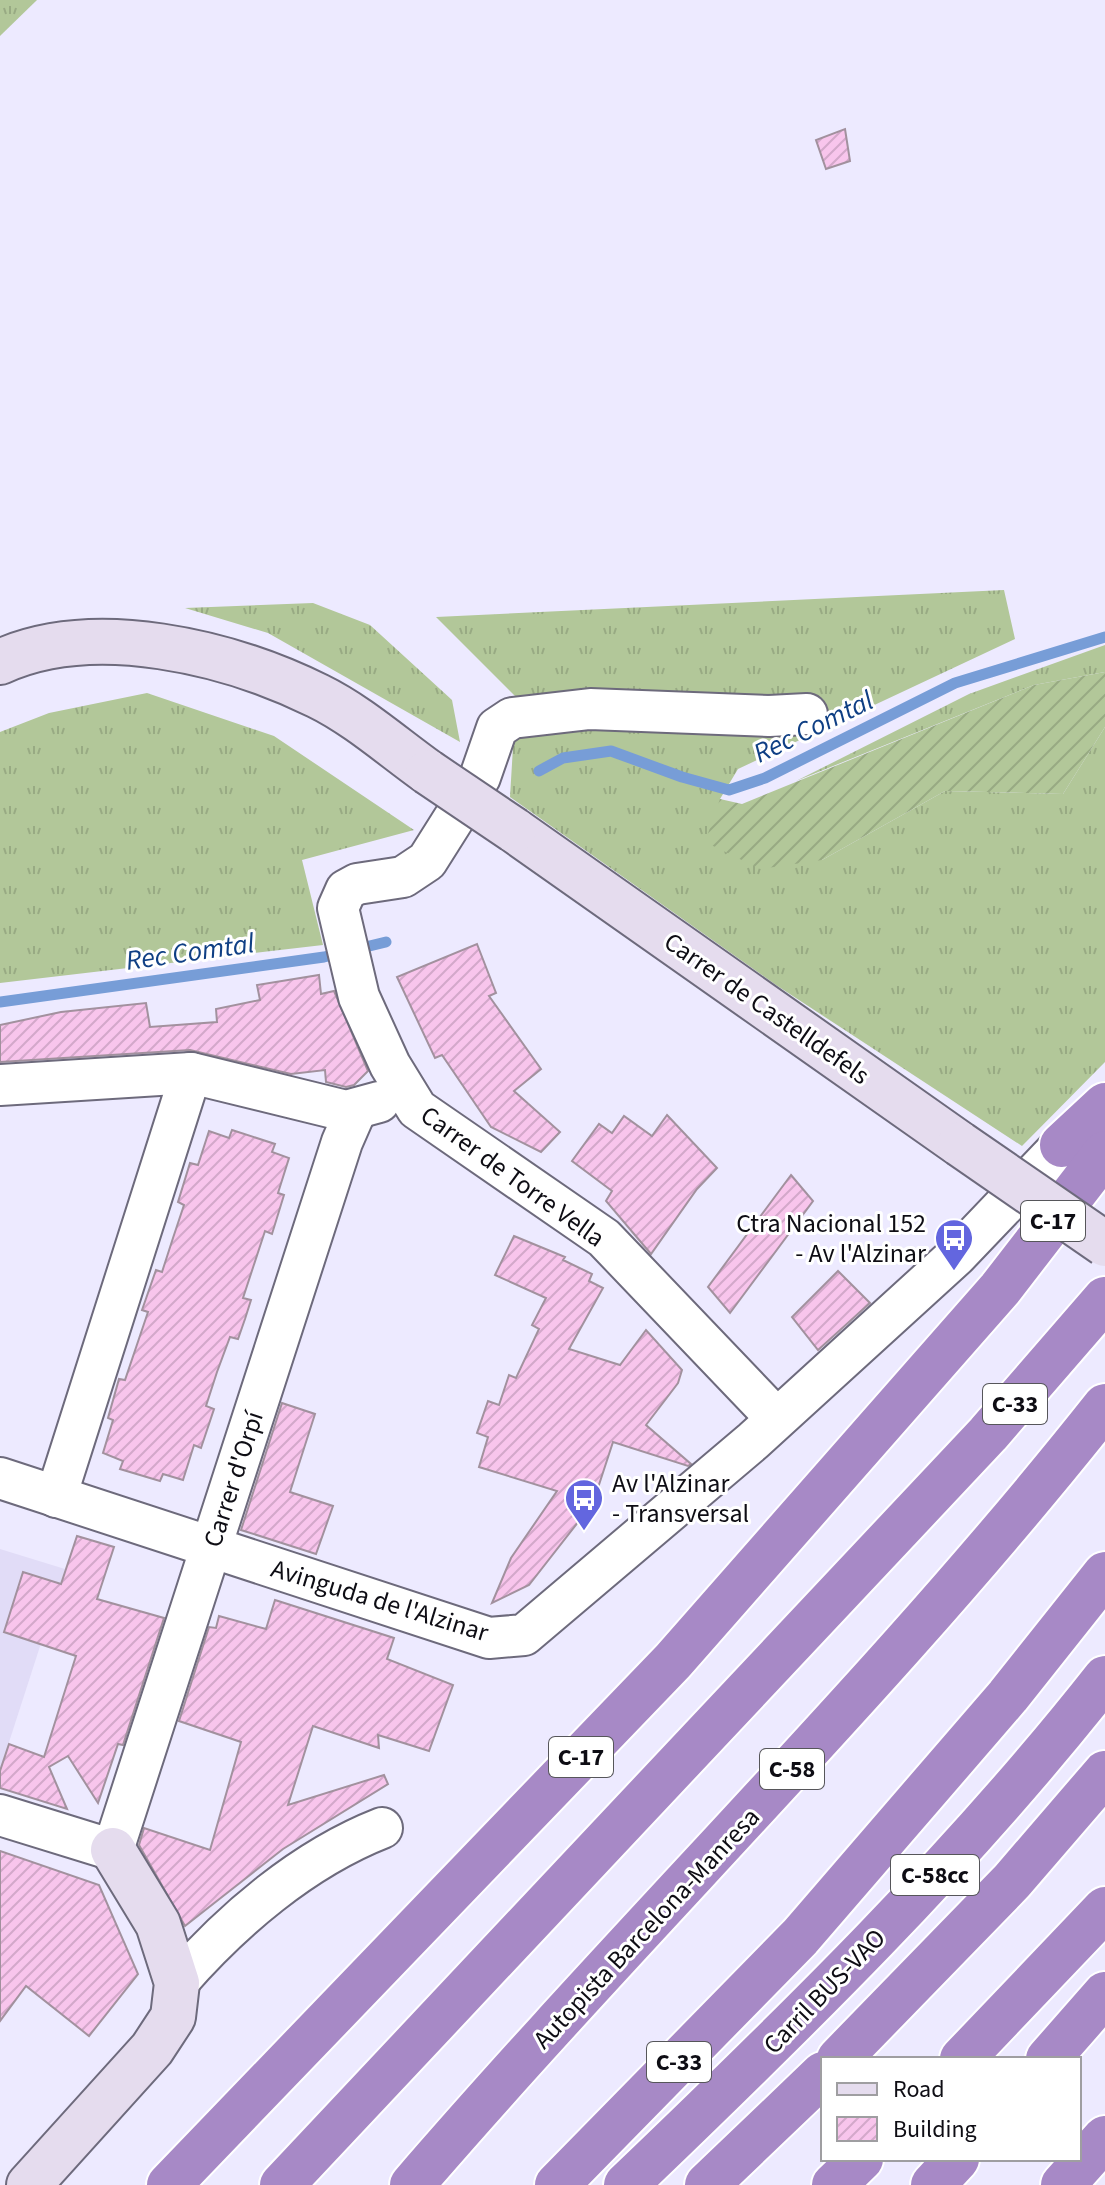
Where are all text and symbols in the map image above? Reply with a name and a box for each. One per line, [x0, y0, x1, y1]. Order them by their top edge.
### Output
water label: Rec Comtal [747, 681, 880, 773]
water label: Rec Comtal [123, 923, 257, 981]
street label: Carrer de Castelldefels [656, 923, 877, 1093]
street label: Carrer de Torre Vella [413, 1097, 613, 1256]
road number: C-17 [1021, 1201, 1085, 1241]
place label: Ctra Nacional 152 - Av l'Alzinar [736, 1205, 927, 1272]
bus stop icon: Ctra Nacional 152 - Av l'Alzinar [933, 1217, 975, 1272]
road number: C-33 [983, 1384, 1047, 1424]
street label: Carrer d'Orpí [194, 1405, 273, 1552]
place label: Av l'Alzinar - Transversal [612, 1465, 749, 1532]
bus stop icon: Av l'Alzinar - Transversal [563, 1477, 605, 1532]
street label: Avinguda de l'Alzinar [267, 1550, 494, 1651]
road number: C-17 [549, 1737, 613, 1777]
road number: C-58 [760, 1749, 824, 1789]
street label: Autopista Barcelona-Manresa [524, 1800, 768, 2057]
road number: C-58cc [891, 1855, 979, 1895]
street label: Carril BUS-VAO [755, 1920, 894, 2062]
road number: C-33 [647, 2042, 711, 2082]
legend [821, 2057, 1081, 2161]
text: Road [893, 2072, 945, 2107]
text: Building [893, 2112, 977, 2147]

